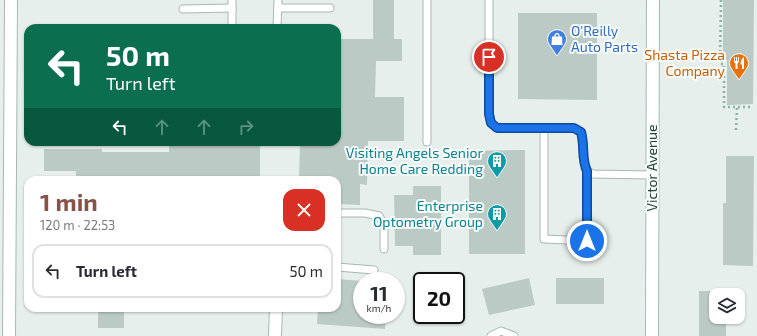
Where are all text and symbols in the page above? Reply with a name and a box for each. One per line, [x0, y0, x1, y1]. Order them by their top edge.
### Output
place label: O'Reilly Auto Parts [571, 22, 638, 55]
shop icon: O'Reilly Auto Parts [546, 28, 568, 56]
text: 50 m [106, 38, 170, 72]
icon: left [40, 40, 92, 92]
pin [472, 40, 506, 74]
icon: arrive [478, 46, 500, 68]
place label: Shasta Pizza Company [644, 46, 726, 79]
restaurant icon: Shasta Pizza Company [728, 52, 750, 80]
text: Turn left [106, 72, 176, 94]
icon: left [109, 116, 131, 138]
icon: ahead [151, 116, 173, 138]
icon: ahead [193, 116, 215, 138]
icon: right [235, 116, 257, 138]
street label: Victor Avenue [643, 124, 660, 212]
place label: Visiting Angels Senior Home Care Redding [346, 144, 483, 177]
building icon: Visiting Angels Senior Home Care Redding [486, 150, 508, 178]
text: 1 min [40, 187, 98, 216]
button: close [283, 189, 325, 231]
place label: Enterprise Optometry Group [373, 197, 483, 230]
building icon: Enterprise Optometry Group [486, 203, 508, 231]
text: 120 m · 22:53 [40, 217, 115, 233]
position arrow [566, 220, 608, 262]
icon: left [42, 260, 64, 282]
text: Turn left [76, 262, 137, 280]
text: 50 m [289, 262, 323, 280]
speed limit sign: 20 [413, 272, 465, 324]
text: 11 [370, 281, 388, 305]
map controls [709, 288, 745, 324]
button: layers [709, 288, 745, 324]
text: km/h [367, 302, 391, 314]

